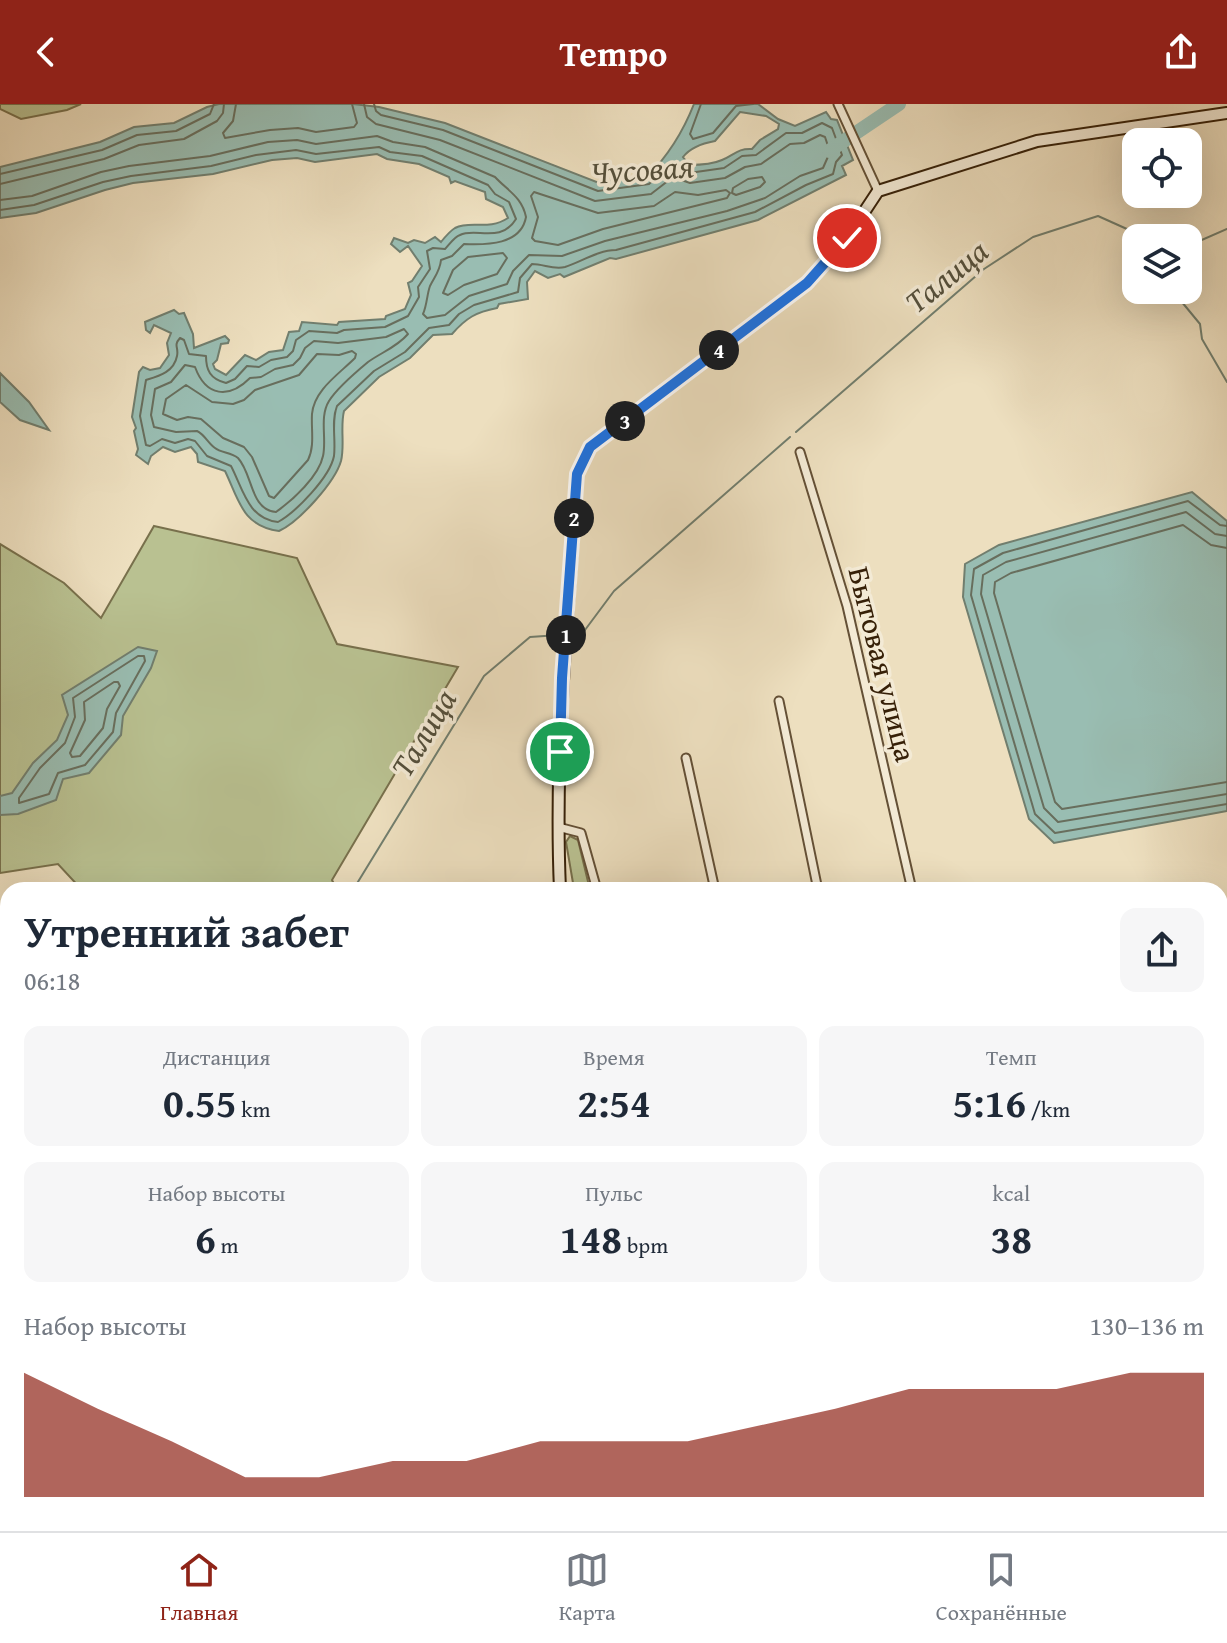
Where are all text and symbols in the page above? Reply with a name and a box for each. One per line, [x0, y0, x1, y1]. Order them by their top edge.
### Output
text: Tempo [560, 26, 668, 79]
icon: back [24, 30, 68, 74]
icon: share [1159, 30, 1203, 74]
map controls [1122, 128, 1202, 304]
button: locate [1122, 128, 1202, 208]
water label: Чусовая [589, 142, 695, 196]
pin [813, 204, 881, 272]
icon: check [825, 216, 869, 260]
button: layers [1122, 224, 1202, 304]
water label: Талица [894, 228, 998, 324]
pin: 4 [699, 330, 739, 370]
text: 4 [713, 334, 725, 366]
pin: 3 [605, 401, 645, 441]
text: 3 [619, 405, 631, 437]
pin: 2 [554, 498, 594, 538]
text: 2 [568, 502, 580, 534]
street label: Бытовая улица [838, 562, 929, 767]
pin: 1 [546, 615, 586, 655]
text: 1 [560, 619, 572, 651]
water label: Талица [378, 680, 468, 786]
pin [526, 718, 594, 786]
icon: arrive [538, 730, 582, 774]
text: Утренний забег [24, 899, 349, 963]
button: share [1120, 908, 1204, 992]
text: 06:18 [24, 961, 80, 1000]
text: Дистанция [163, 1041, 270, 1073]
text: Время [583, 1041, 645, 1073]
text: Темп [986, 1041, 1037, 1073]
text: 0.55 [163, 1073, 236, 1132]
text: 2:54 [577, 1073, 651, 1132]
text: 5:16 [952, 1073, 1026, 1132]
text: km [236, 1093, 270, 1125]
text: /km [1026, 1093, 1070, 1125]
text: Набор высоты [148, 1177, 285, 1209]
text: Пульс [585, 1177, 643, 1209]
text: kcal [993, 1177, 1030, 1209]
text: 6 [195, 1209, 216, 1268]
text: 148 [560, 1209, 622, 1268]
text: 38 [991, 1209, 1032, 1268]
text: m [216, 1229, 238, 1261]
text: bpm [622, 1229, 668, 1261]
text: Набор высоты [24, 1306, 186, 1345]
text: 130–136 m [1090, 1306, 1204, 1345]
tab: Главная [160, 1548, 238, 1628]
tab: Карта [559, 1548, 616, 1628]
tab: Сохранённые [936, 1548, 1067, 1628]

